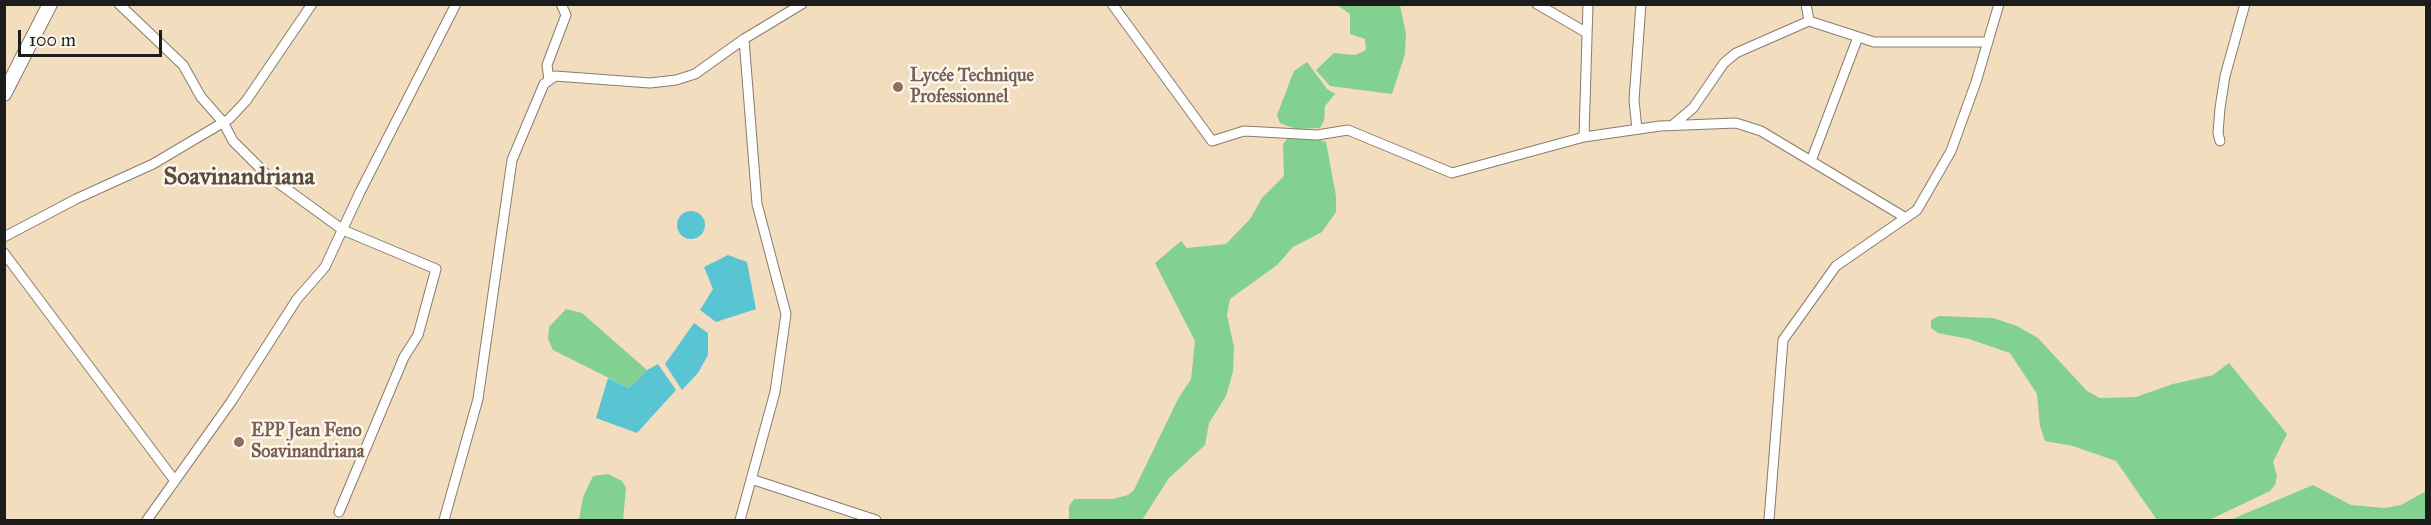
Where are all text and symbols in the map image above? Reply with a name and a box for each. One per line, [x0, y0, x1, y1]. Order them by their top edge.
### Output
scale bar [21, 18, 165, 56]
text: 100 m [29, 29, 76, 51]
place label: Lycée Technique Professionnel [910, 66, 1034, 109]
marker: Lycée Technique Professionnel [891, 80, 905, 94]
district label: Soavinandriana [163, 164, 315, 192]
place label: EPP Jean Feno Soavinandriana [251, 421, 364, 464]
marker: EPP Jean Feno Soavinandriana [232, 435, 246, 449]

